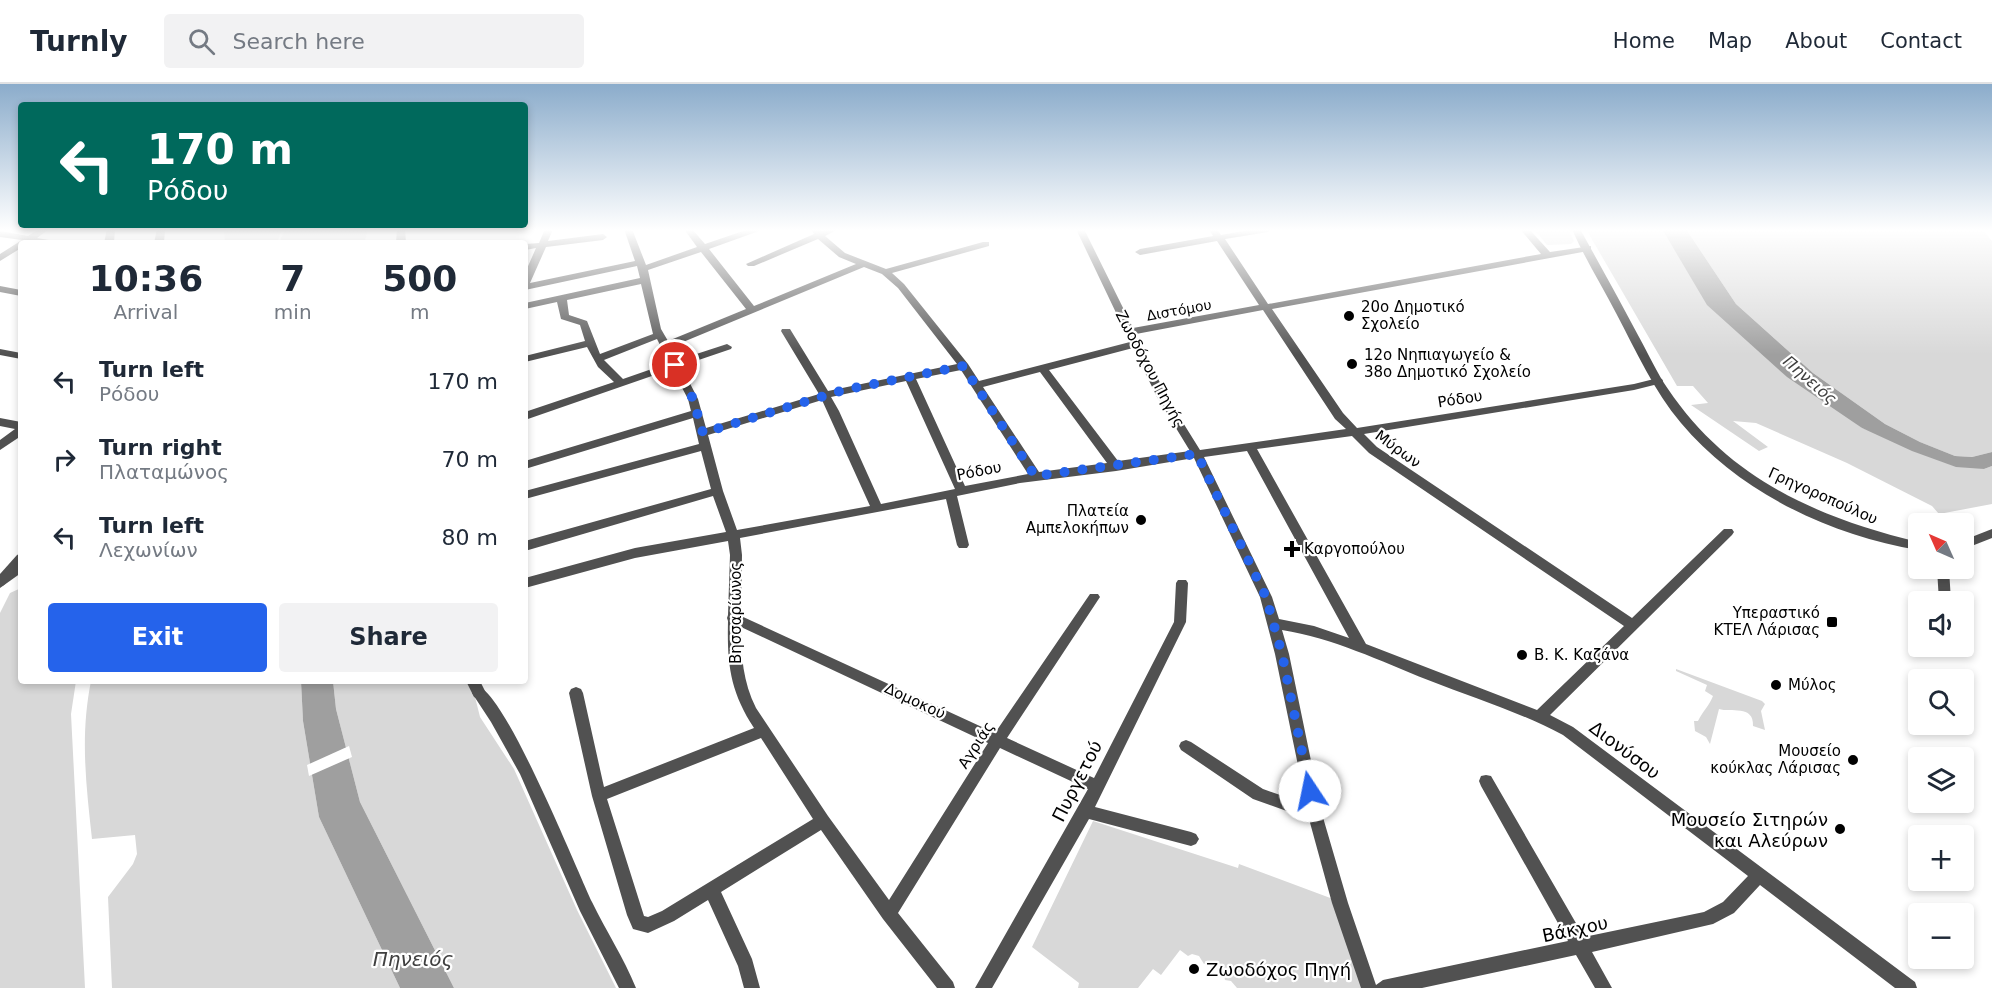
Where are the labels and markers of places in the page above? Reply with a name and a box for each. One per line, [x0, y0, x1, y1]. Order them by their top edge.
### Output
place label: 20ο Δημοτικό Σχολείο [1361, 298, 1465, 333]
marker: 20ο Δημοτικό Σχολείο [1342, 309, 1356, 323]
pin [649, 339, 700, 390]
place label: 12o Νηπιαγωγείο & 38ο Δημοτικό Σχολείο [1364, 346, 1531, 381]
marker: 12o Νηπιαγωγείο & 38ο Δημοτικό Σχολείο [1345, 357, 1359, 371]
place label: Πλατεία Αμπελοκήπων [1026, 502, 1129, 537]
marker: Πλατεία Αμπελοκήπων [1134, 513, 1148, 527]
place label: Καργοπούλου [1304, 540, 1405, 558]
marker: Καργοπούλου [1285, 542, 1299, 556]
place label: Υπεραστικό ΚΤΕΛ Λάρισας [1714, 604, 1820, 639]
marker: Υπεραστικό ΚΤΕΛ Λάρισας [1825, 615, 1839, 629]
place label: Β. Κ. Καζάνα [1534, 646, 1629, 664]
marker: Β. Κ. Καζάνα [1515, 648, 1529, 662]
place label: Μύλος [1788, 676, 1836, 694]
marker: Μύλος [1769, 678, 1783, 692]
place label: Μουσείο κούκλας Λάρισας [1710, 742, 1841, 777]
marker: Μουσείο κούκλας Λάρισας [1846, 753, 1860, 767]
place label: Μουσείο Σιτηρών και Αλεύρων [1671, 809, 1828, 851]
marker: Μουσείο Σιτηρών και Αλεύρων [1833, 822, 1847, 836]
place label: Ζωοδόχος Πηγή [1206, 959, 1351, 980]
marker: Ζωοδόχος Πηγή [1187, 962, 1201, 976]

